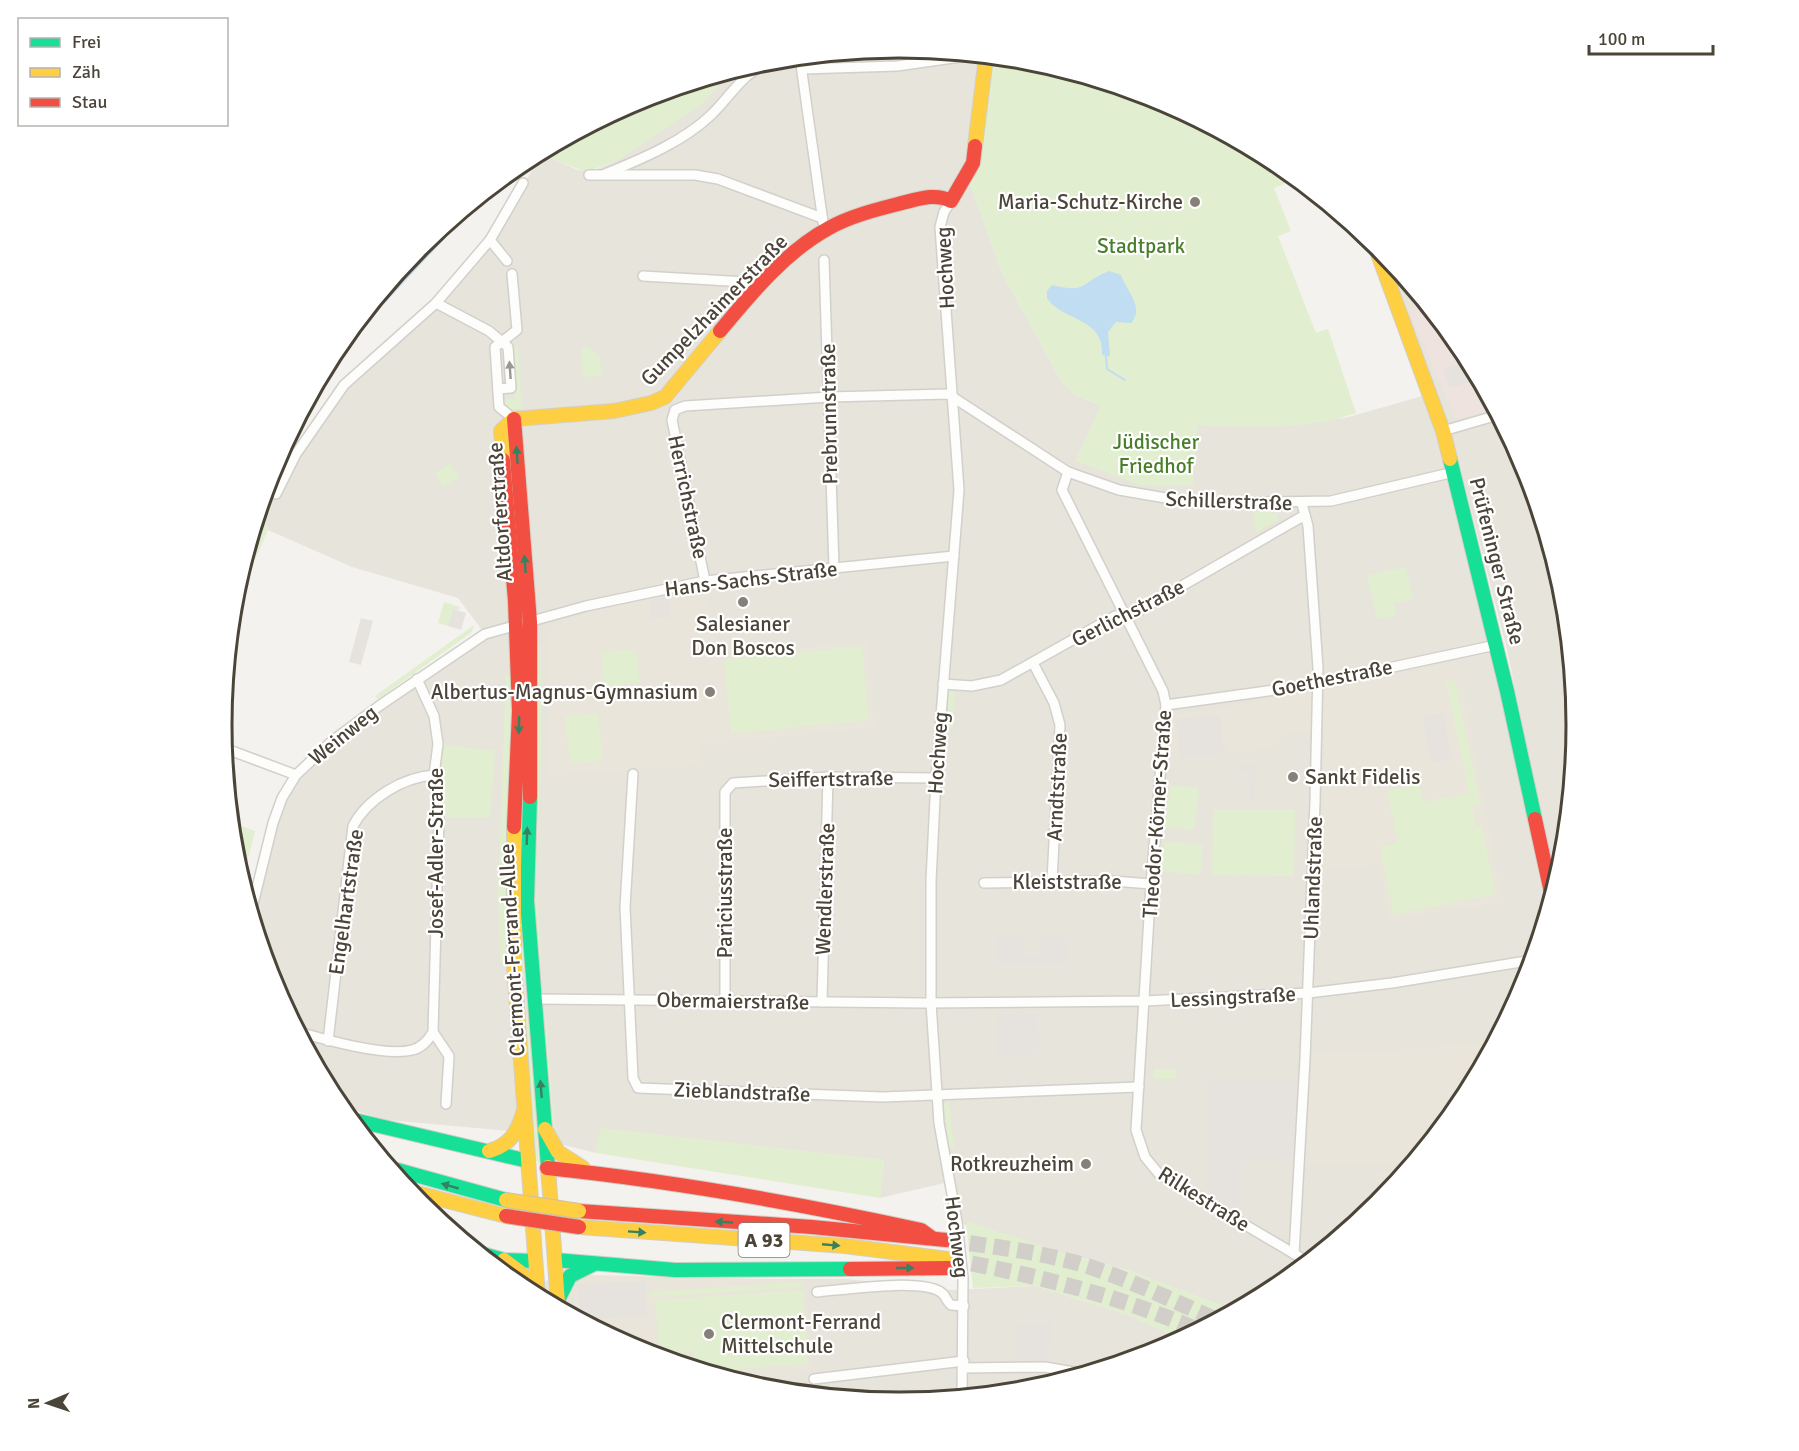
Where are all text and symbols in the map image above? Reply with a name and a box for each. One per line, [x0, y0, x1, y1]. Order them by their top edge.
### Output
legend [18, 18, 228, 126]
scale bar [1589, 18, 1714, 56]
text: 100 m [1598, 28, 1645, 50]
text: Frei [72, 31, 101, 53]
text: Zäh [72, 61, 101, 83]
text: Stau [72, 91, 107, 113]
place label: Maria-Schutz-Kirche [998, 189, 1183, 215]
marker: Maria-Schutz-Kirche [1188, 195, 1202, 209]
street label: Hochweg [930, 226, 960, 310]
street label: Gumpelzhaimerstraße [635, 229, 793, 391]
park label: Stadtpark [1097, 233, 1186, 259]
street label: Prebrunnstraße [815, 343, 843, 485]
one-way arrow [505, 361, 514, 380]
park label: Jüdischer Friedhof [1113, 429, 1199, 479]
street label: Herrichstraße [662, 433, 714, 561]
street label: Altdorferstraße [482, 441, 518, 583]
one-way arrow [512, 446, 522, 465]
street label: Prüfeninger Straße [1464, 475, 1530, 647]
street label: Schillerstraße [1165, 486, 1293, 516]
one-way arrow [521, 554, 530, 573]
street label: Hans-Sachs-Straße [663, 556, 839, 602]
street label: Gerlichstraße [1067, 573, 1189, 653]
marker: Salesianer Don Boscos [736, 595, 750, 609]
place label: Salesianer Don Boscos [691, 611, 795, 661]
street label: Goethestraße [1269, 654, 1395, 702]
place label: Albertus-Magnus-Gymnasium [431, 679, 698, 705]
marker: Albertus-Magnus-Gymnasium [703, 685, 717, 699]
street label: Weinweg [303, 699, 383, 771]
street label: Theodor-Körner-Straße [1137, 709, 1177, 919]
street label: Hochweg [922, 711, 954, 795]
one-way arrow [514, 715, 524, 734]
street label: Arndtstraße [1041, 732, 1073, 842]
place label: Sankt Fidelis [1305, 764, 1421, 790]
street label: Seiffertstraße [768, 765, 894, 793]
street label: Josef-Adler-Straße [423, 768, 449, 938]
marker: Sankt Fidelis [1286, 770, 1300, 784]
street label: Uhlandstraße [1298, 816, 1328, 940]
street label: Wendlerstraße [810, 822, 840, 956]
one-way arrow [523, 826, 532, 845]
street label: Engelhartstraße [323, 827, 369, 977]
street label: Pariciusstraße [712, 828, 738, 958]
street label: Clermont-Ferrand-Allee [493, 843, 531, 1057]
street label: Kleiststraße [1012, 869, 1122, 895]
street label: Lessingstraße [1169, 981, 1297, 1013]
street label: Obermaierstraße [656, 987, 810, 1015]
street label: Zieblandstraße [673, 1077, 811, 1107]
one-way arrow [537, 1079, 546, 1098]
place label: Rotkreuzheim [950, 1151, 1074, 1177]
marker: Rotkreuzheim [1079, 1157, 1093, 1171]
street label: Rilkestraße [1153, 1161, 1255, 1237]
one-way arrow [441, 1181, 459, 1190]
street label: Hochweg [939, 1194, 975, 1280]
one-way arrow [715, 1217, 734, 1226]
road number: A 93 [738, 1223, 789, 1257]
one-way arrow [627, 1227, 646, 1236]
one-way arrow [822, 1240, 841, 1249]
one-way arrow [895, 1263, 914, 1273]
place label: Clermont-Ferrand Mittelschule [721, 1309, 881, 1359]
marker: Clermont-Ferrand Mittelschule [702, 1327, 716, 1341]
north arrow [18, 1373, 78, 1433]
text: N [24, 1398, 44, 1409]

